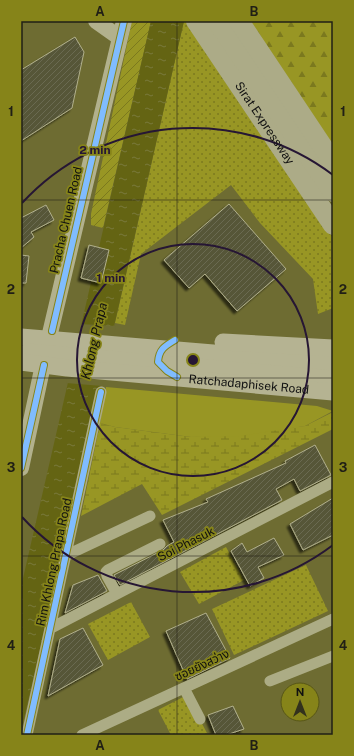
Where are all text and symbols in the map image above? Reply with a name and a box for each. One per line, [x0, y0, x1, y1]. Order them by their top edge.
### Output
text: A [95, 4, 105, 19]
text: B [250, 4, 259, 19]
street label: Sirat Expressway [232, 79, 298, 168]
text: 1 [8, 104, 14, 119]
text: 1 [340, 104, 346, 119]
text: 2 min [79, 143, 111, 157]
street label: Pracha Chuen Road [47, 165, 85, 275]
text: 1 min [97, 271, 125, 285]
text: 2 [7, 282, 15, 297]
text: 2 [339, 282, 347, 297]
water label: Khlong Prapa [78, 301, 110, 381]
centre of rings [186, 353, 200, 367]
street label: Ratchadaphisek Road [188, 372, 310, 397]
text: 3 [7, 460, 16, 475]
text: 3 [339, 460, 348, 475]
street label: Rim Khlong Prapa Road [34, 497, 74, 627]
street label: Soi Phasuk [155, 524, 217, 564]
text: 4 [7, 638, 16, 653]
text: 4 [339, 638, 348, 653]
street label: ซอยยังสว่าง [173, 646, 231, 684]
north arrow [280, 682, 320, 722]
text: N [296, 686, 304, 698]
text: A [95, 738, 105, 753]
text: B [250, 738, 259, 753]

